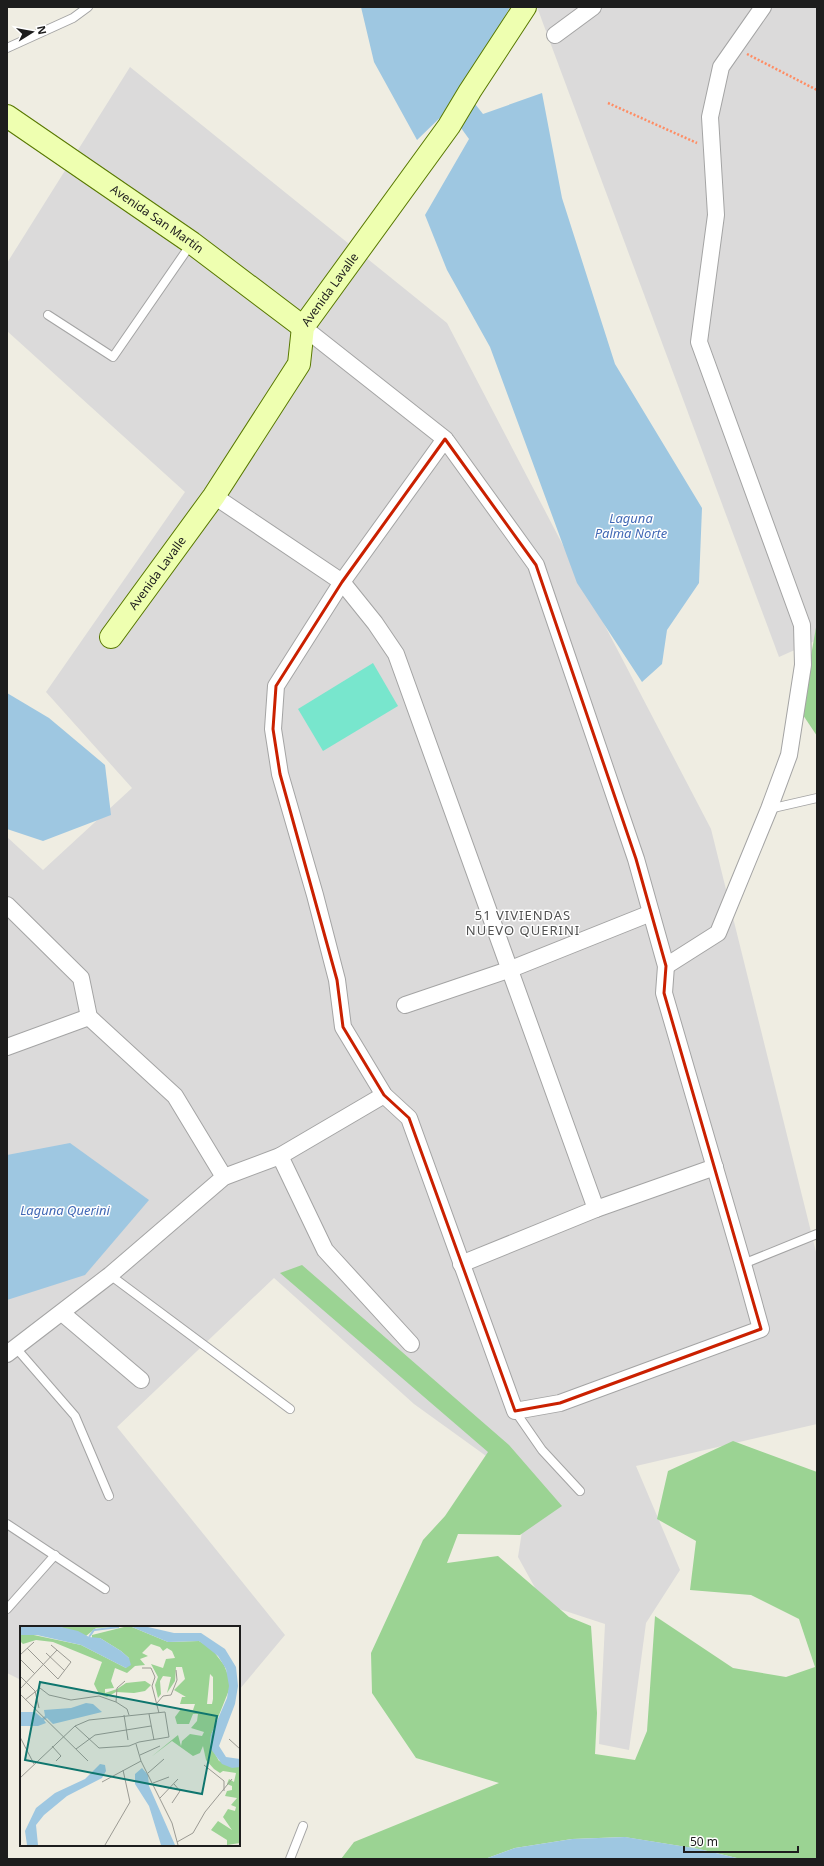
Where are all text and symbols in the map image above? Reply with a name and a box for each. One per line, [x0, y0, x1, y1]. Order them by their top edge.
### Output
north arrow [12, 12, 52, 52]
text: N [34, 24, 51, 36]
street label: Avenida San Martín [107, 181, 207, 257]
street label: Avenida Lavalle [297, 249, 362, 330]
water label: Laguna Palma Norte [595, 509, 668, 542]
street label: Avenida Lavalle [125, 533, 190, 613]
district label: 51 VIVIENDAS NUEVO QUERINI [466, 906, 580, 939]
water label: Laguna Querini [20, 1201, 111, 1219]
inset map [20, 1626, 240, 1846]
scale bar [684, 1828, 798, 1854]
text: 50 m [690, 1833, 718, 1850]

